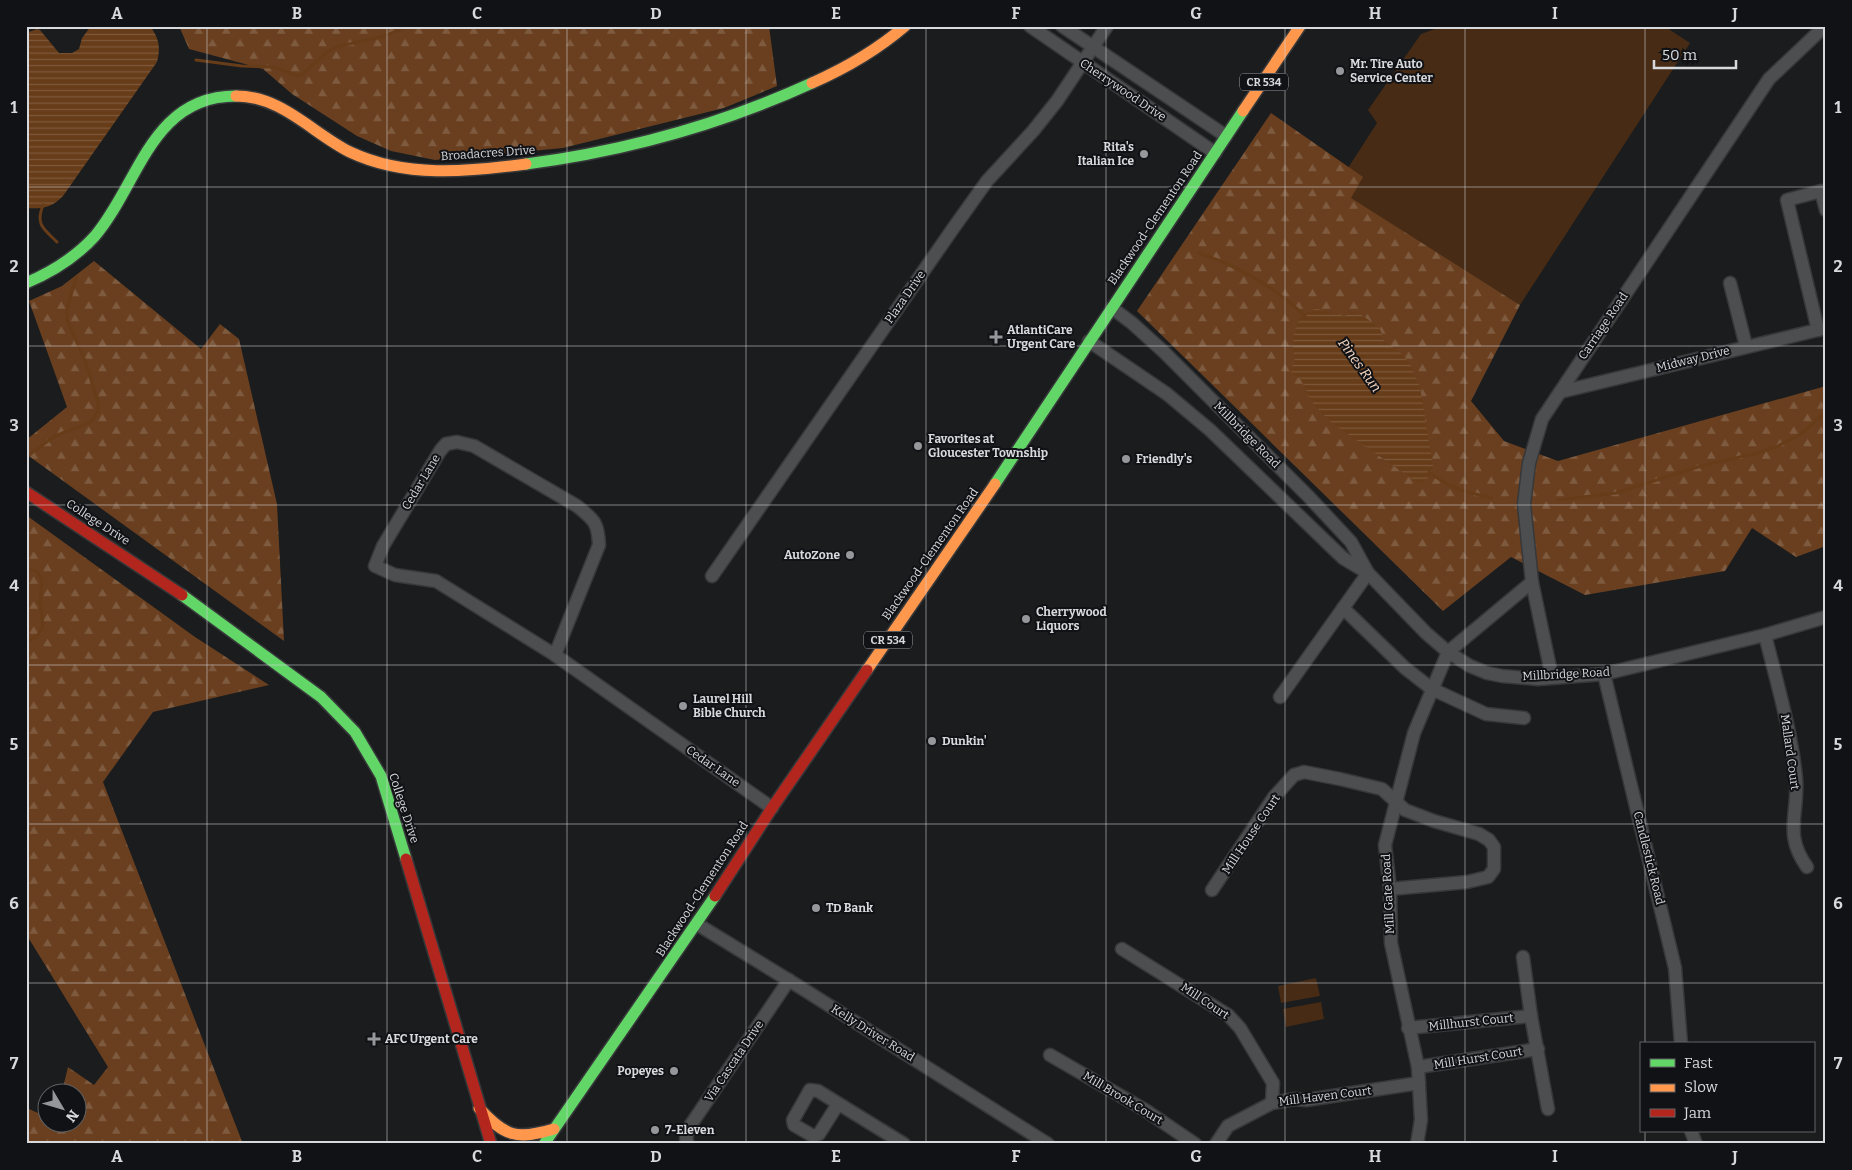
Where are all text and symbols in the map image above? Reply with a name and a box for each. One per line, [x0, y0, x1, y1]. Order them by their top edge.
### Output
text: A [111, 4, 123, 23]
text: B [292, 4, 302, 23]
text: C [472, 4, 482, 23]
text: D [650, 4, 662, 23]
text: E [831, 4, 841, 23]
text: F [1012, 4, 1021, 23]
text: G [1190, 4, 1202, 23]
text: H [1369, 4, 1382, 23]
text: I [1552, 4, 1558, 23]
text: J [1731, 4, 1738, 23]
scale bar [1654, 38, 1737, 70]
text: 50 m [1662, 46, 1698, 64]
street label: Cherrywood Drive [1077, 56, 1169, 124]
place label: Mr. Tire Auto Service Center [1350, 57, 1433, 85]
marker: Mr. Tire Auto Service Center [1334, 65, 1346, 77]
road number: CR 534 [1240, 74, 1288, 90]
text: 1 [11, 98, 18, 117]
text: 1 [1835, 98, 1842, 117]
place label: Rita's Italian Ice [1077, 140, 1134, 168]
street label: Broadacres Drive [440, 143, 536, 163]
marker: Rita's Italian Ice [1138, 148, 1150, 160]
street label: Blackwood-Clementon Road [1105, 149, 1205, 287]
text: 2 [9, 257, 19, 276]
text: 2 [1833, 257, 1843, 276]
street label: Plaza Drive [882, 268, 928, 326]
street label: Carriage Road [1575, 290, 1631, 362]
place label: AtlantiCare Urgent Care [1007, 323, 1076, 351]
marker: AtlantiCare Urgent Care [989, 330, 1003, 344]
water label: Pines Run [1334, 335, 1385, 396]
street label: Midway Drive [1655, 343, 1731, 375]
street label: Millbridge Road [1211, 399, 1283, 471]
text: 3 [9, 416, 19, 435]
text: 3 [1833, 416, 1843, 435]
place label: Favorites at Gloucester Township [928, 432, 1048, 460]
marker: Favorites at Gloucester Township [912, 440, 924, 452]
street label: Cedar Lane [399, 452, 443, 512]
place label: Friendly's [1136, 452, 1192, 466]
marker: Friendly's [1120, 453, 1132, 465]
street label: Blackwood-Clementon Road [879, 485, 981, 623]
street label: College Drive [64, 496, 132, 548]
place label: AutoZone [784, 548, 840, 562]
marker: AutoZone [844, 549, 856, 561]
text: 4 [9, 576, 19, 595]
text: 4 [1833, 576, 1843, 595]
place label: Cherrywood Liquors [1036, 605, 1108, 633]
marker: Cherrywood Liquors [1020, 613, 1032, 625]
road number: CR 534 [864, 632, 912, 648]
street label: Millbridge Road [1522, 665, 1610, 683]
place label: Laurel Hill Bible Church [693, 692, 766, 720]
marker: Laurel Hill Bible Church [677, 700, 689, 712]
street label: Mallard Court [1778, 713, 1802, 791]
place label: Dunkin' [942, 734, 987, 748]
text: 5 [10, 735, 19, 754]
marker: Dunkin' [926, 735, 938, 747]
text: 5 [1834, 735, 1843, 754]
street label: Cedar Lane [683, 742, 743, 790]
street label: College Drive [386, 771, 422, 845]
street label: Mill House Court [1219, 791, 1283, 877]
street label: Candlestick Road [1631, 810, 1667, 906]
street label: Blackwood-Clementon Road [653, 819, 751, 959]
street label: Mill Gate Road [1379, 854, 1397, 934]
text: 6 [9, 894, 19, 913]
text: 6 [1833, 894, 1843, 913]
place label: TD Bank [826, 901, 874, 915]
marker: TD Bank [810, 902, 822, 914]
street label: Mill Court [1178, 980, 1232, 1023]
street label: Kelly Driver Road [829, 1002, 917, 1064]
street label: Millhurst Court [1428, 1011, 1515, 1033]
street label: Via Cascata Drive [702, 1018, 766, 1104]
marker: AFC Urgent Care [367, 1032, 381, 1046]
place label: AFC Urgent Care [385, 1032, 478, 1046]
legend [1640, 1042, 1814, 1132]
street label: Mill Hurst Court [1433, 1044, 1524, 1072]
text: 7 [10, 1054, 19, 1073]
text: Fast [1684, 1054, 1713, 1072]
text: 7 [1834, 1054, 1843, 1073]
place label: Popeyes [617, 1064, 664, 1078]
marker: Popeyes [668, 1065, 680, 1077]
street label: Mill Brook Court [1081, 1069, 1166, 1128]
text: Slow [1684, 1078, 1719, 1096]
north arrow [38, 1082, 88, 1132]
street label: Mill Haven Court [1278, 1083, 1373, 1109]
text: Jam [1683, 1104, 1712, 1122]
text: N [62, 1106, 82, 1125]
place label: 7-Eleven [665, 1123, 715, 1137]
marker: 7-Eleven [649, 1124, 661, 1136]
text: A [111, 1147, 123, 1166]
text: B [292, 1147, 302, 1166]
text: C [472, 1147, 482, 1166]
text: D [650, 1147, 662, 1166]
text: E [831, 1147, 841, 1166]
text: F [1012, 1147, 1021, 1166]
text: G [1190, 1147, 1202, 1166]
text: H [1369, 1147, 1382, 1166]
text: I [1552, 1147, 1558, 1166]
text: J [1731, 1147, 1738, 1166]

